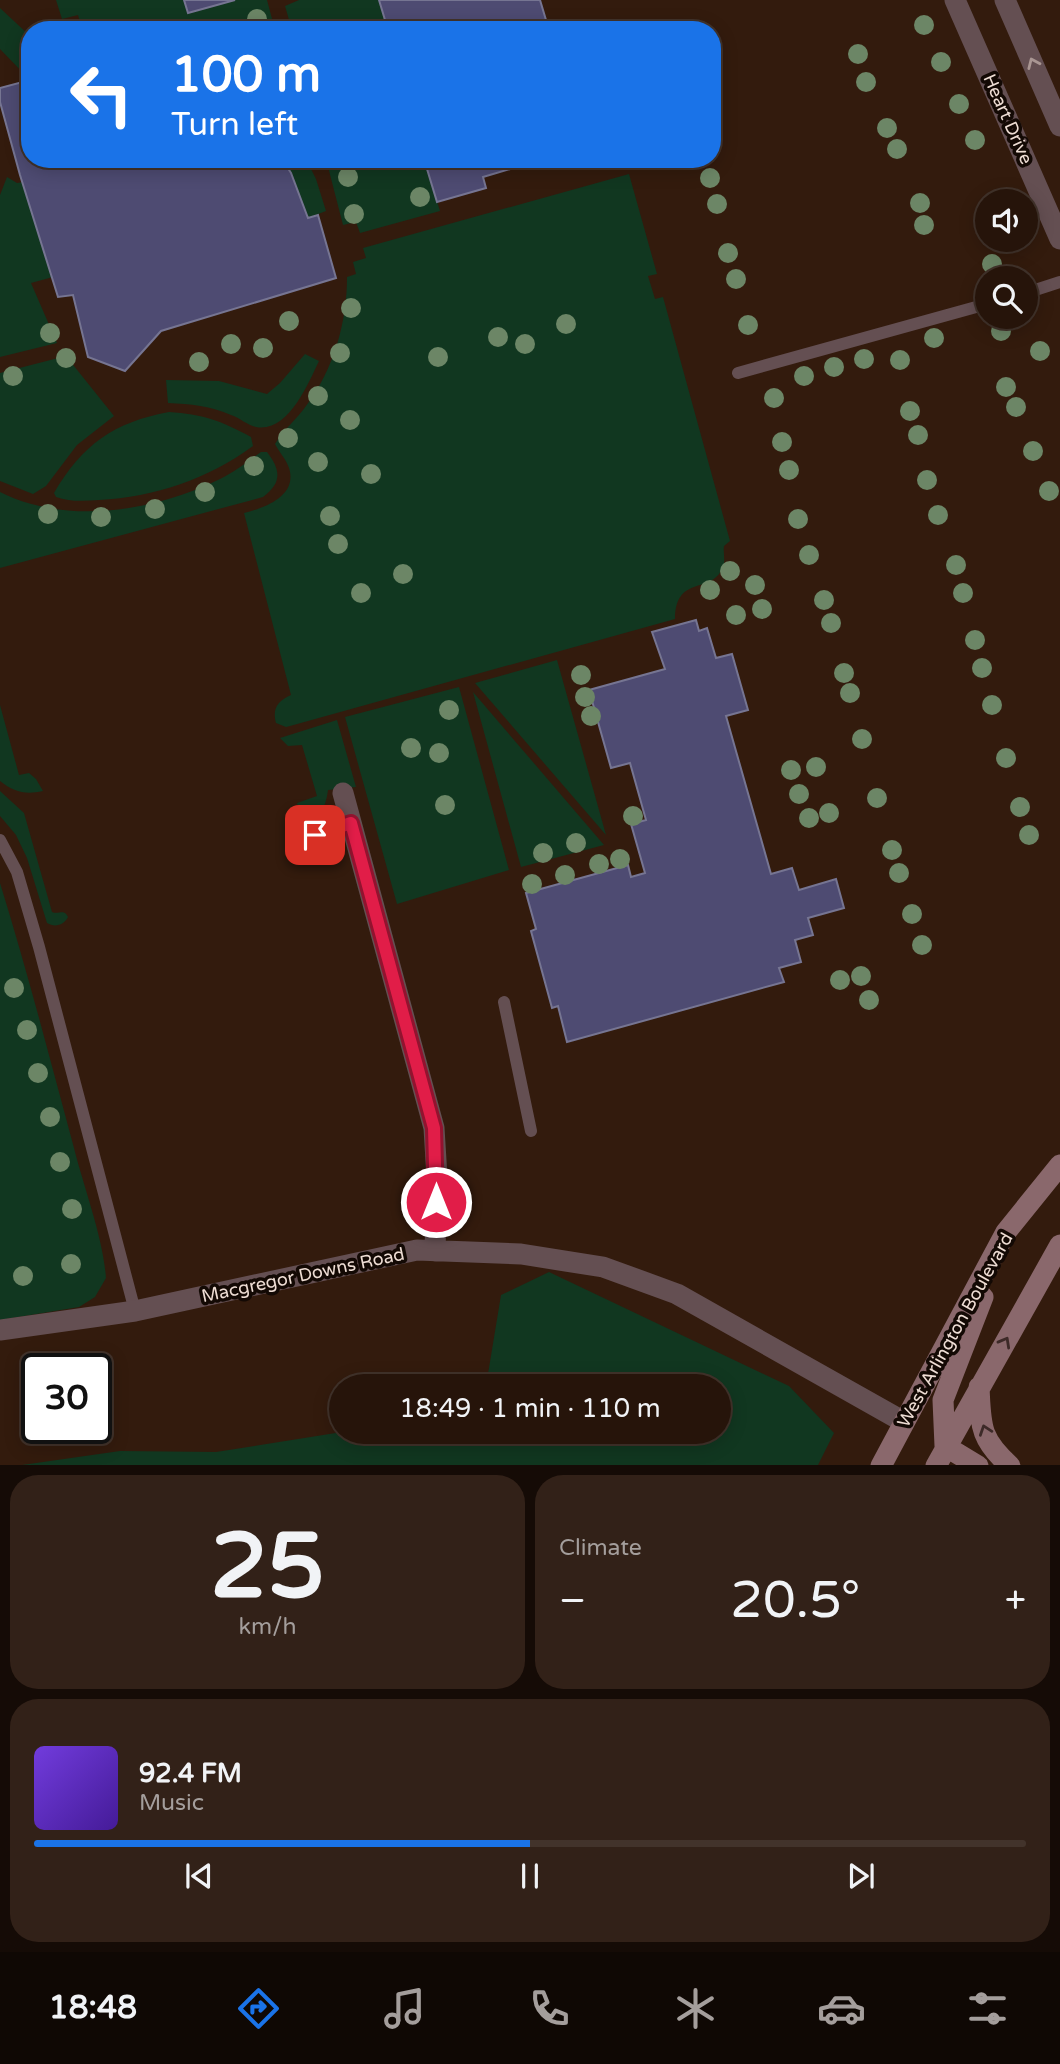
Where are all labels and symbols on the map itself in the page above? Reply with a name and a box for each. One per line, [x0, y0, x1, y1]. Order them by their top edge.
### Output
one-way arrow [1027, 58, 1041, 70]
street label: Heart Drive [978, 70, 1038, 168]
pin [285, 805, 345, 865]
position arrow [399, 1165, 473, 1239]
street label: West Arlington Boulevard [892, 1229, 1018, 1431]
street label: Macgregor Downs Road [200, 1243, 406, 1307]
one-way arrow [997, 1336, 1010, 1349]
speed limit sign: 30 [21, 1353, 112, 1444]
one-way arrow [979, 1425, 993, 1437]

